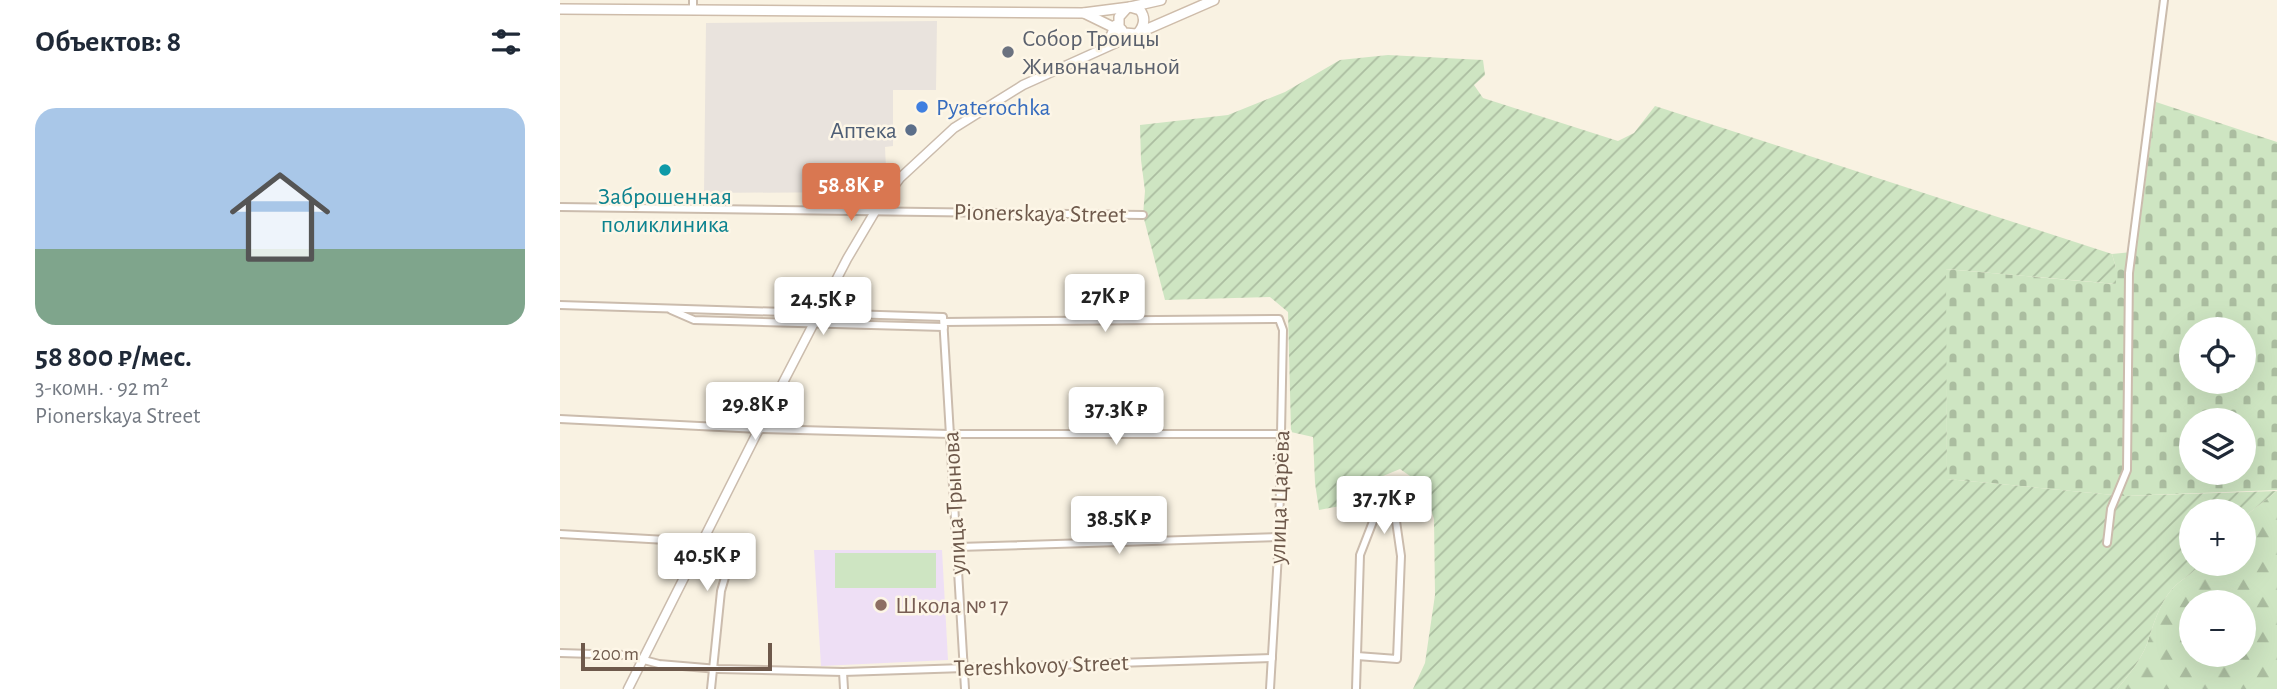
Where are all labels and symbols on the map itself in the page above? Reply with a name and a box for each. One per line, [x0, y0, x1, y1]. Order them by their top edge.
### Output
place label: Собор Троицы Живоначальной [1022, 27, 1180, 79]
marker: Собор Троицы Живоначальной [1000, 44, 1016, 60]
place label: Pyaterochka [936, 96, 1051, 120]
marker: Pyaterochka [914, 99, 930, 115]
place label: Аптека [830, 119, 897, 143]
marker: Аптека [903, 122, 919, 138]
marker: Заброшенная поликлиника [657, 162, 673, 178]
pin: 58.8K ₽ [786, 164, 916, 223]
place label: Заброшенная поликлиника [598, 185, 732, 237]
street label: Pionerskaya Street [954, 200, 1127, 228]
pin: 27K ₽ [1056, 274, 1154, 334]
pin: 24.5K ₽ [758, 278, 888, 337]
pin: 29.8K ₽ [690, 382, 820, 442]
pin: 37.3K ₽ [1051, 388, 1181, 447]
street label: улица Царёва [1266, 430, 1294, 565]
street label: улица Трынова [939, 431, 971, 576]
pin: 37.7K ₽ [1319, 476, 1449, 536]
pin: 38.5K ₽ [1054, 496, 1184, 556]
pin: 40.5K ₽ [642, 534, 772, 593]
place label: Школа № 17 [895, 594, 1008, 618]
marker: Школа № 17 [873, 597, 889, 613]
scale bar [581, 640, 772, 672]
street label: Tereshkovoy Street [953, 651, 1129, 681]

